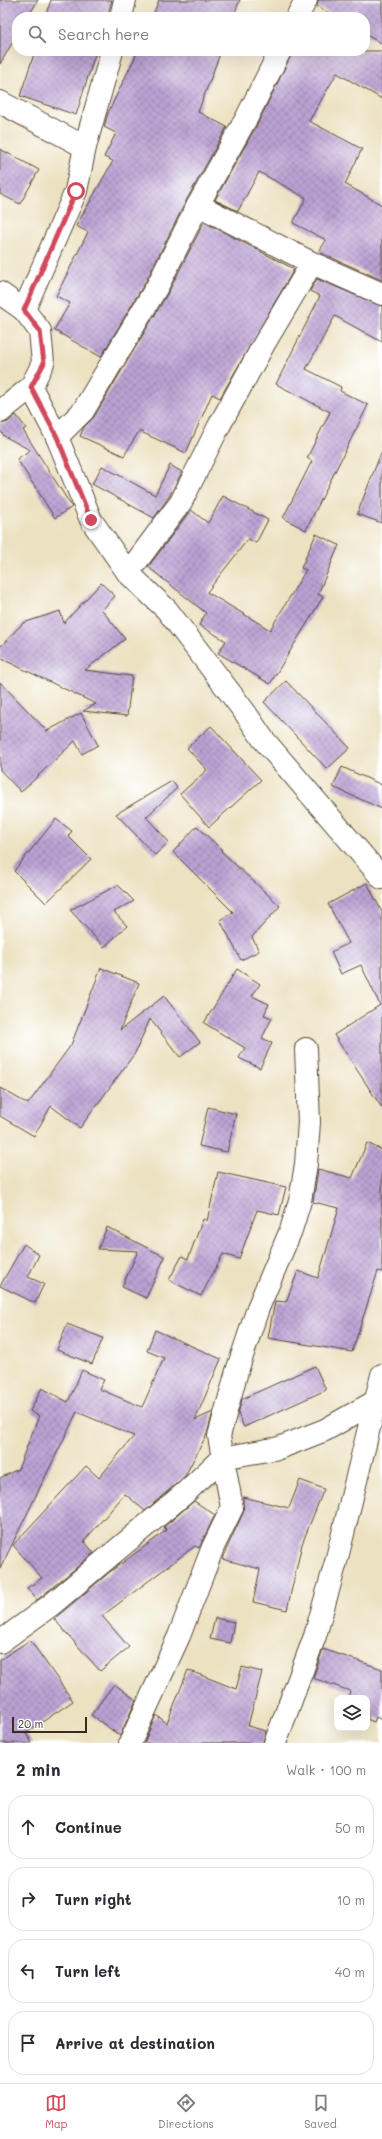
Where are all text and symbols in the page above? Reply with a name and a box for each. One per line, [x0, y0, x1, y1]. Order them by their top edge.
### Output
search box [12, 12, 370, 56]
icon: search [26, 23, 48, 45]
text: Search here [58, 24, 149, 44]
route start [67, 182, 85, 200]
route end [82, 511, 100, 529]
map controls [334, 1695, 370, 1731]
button: layers [334, 1695, 370, 1731]
scale bar [12, 1715, 87, 1734]
text: 20 m [18, 1716, 43, 1731]
text: 2 min [16, 1758, 61, 1780]
text: Walk · 100 m [286, 1761, 366, 1778]
icon: ahead [17, 1816, 39, 1838]
text: Continue [55, 1817, 122, 1837]
text: 50 m [335, 1819, 365, 1836]
icon: right [17, 1888, 39, 1910]
text: Turn right [55, 1889, 132, 1909]
text: 10 m [337, 1891, 365, 1908]
icon: left [17, 1960, 39, 1982]
text: Turn left [55, 1961, 120, 1981]
text: 40 m [335, 1963, 365, 1980]
icon: arrive [17, 2032, 39, 2054]
text: Arrive at destination [55, 2033, 215, 2053]
tab: Map [45, 2092, 68, 2131]
tab: Directions [158, 2092, 214, 2131]
tab: Saved [304, 2092, 337, 2131]

